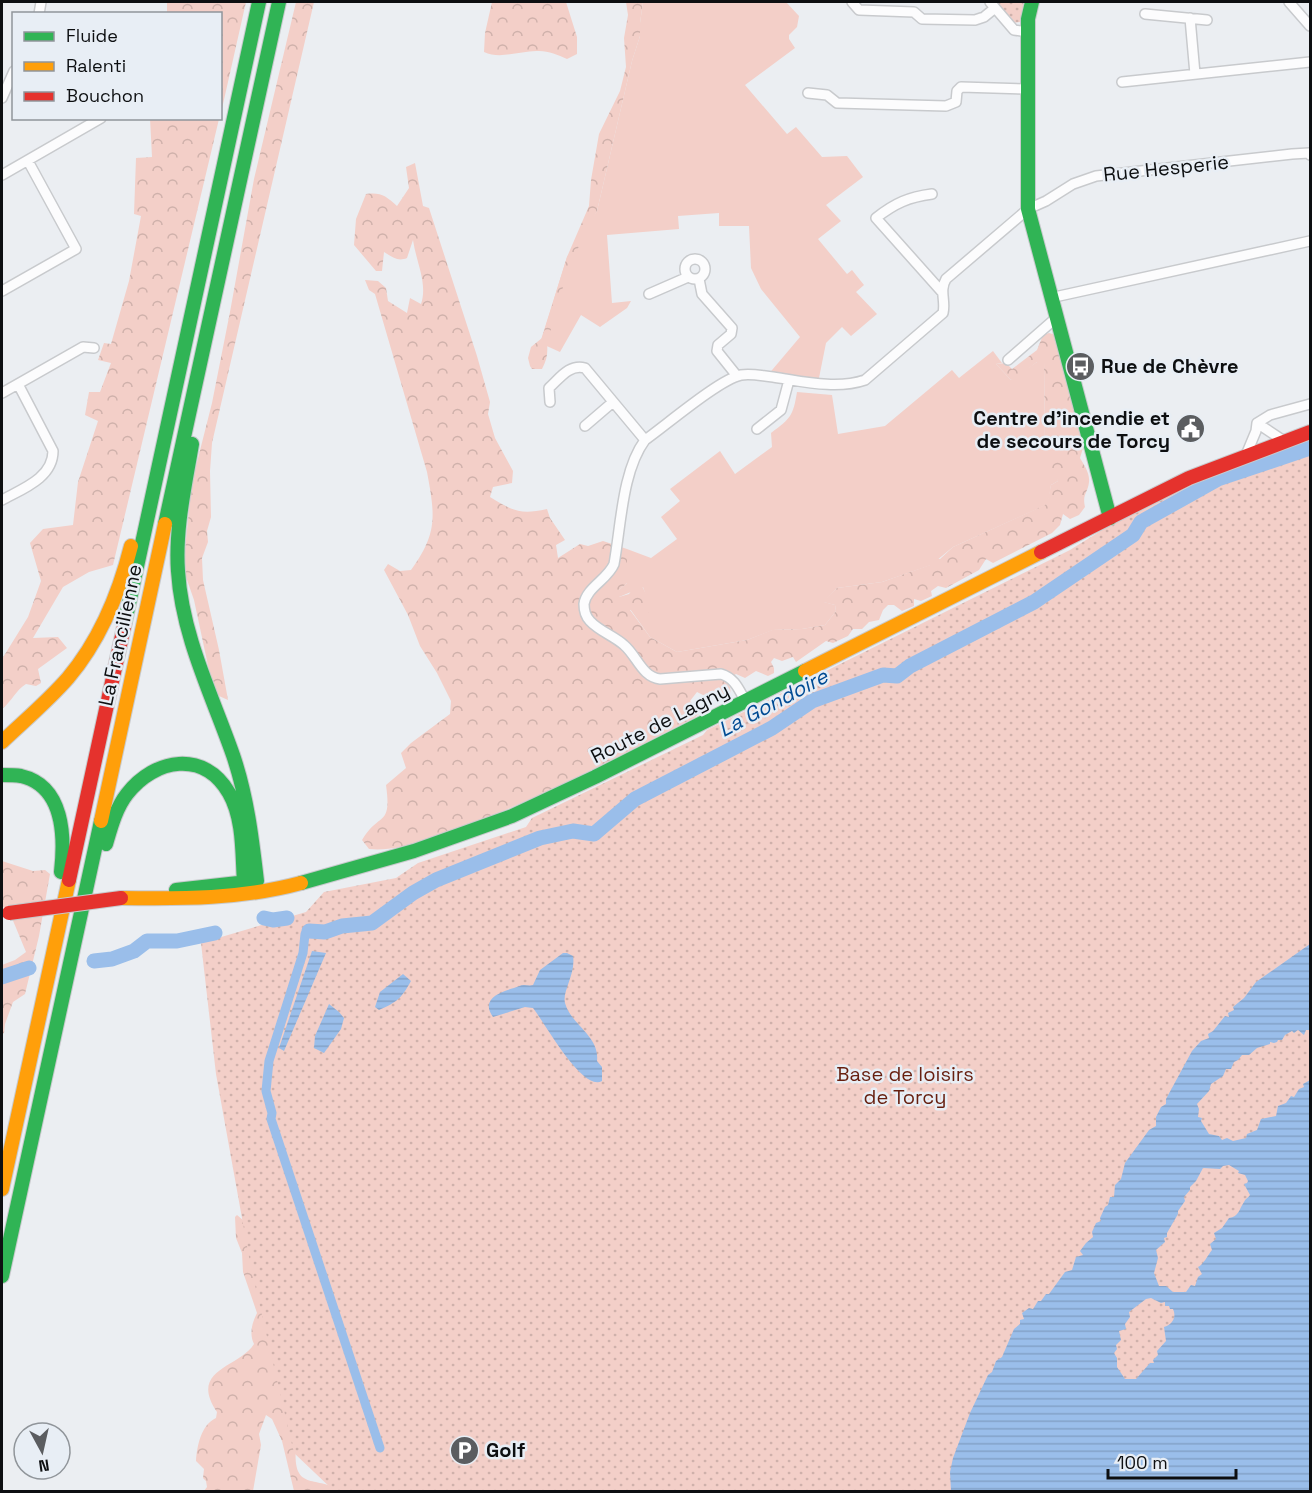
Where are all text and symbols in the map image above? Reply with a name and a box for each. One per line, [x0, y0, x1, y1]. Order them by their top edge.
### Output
legend [12, 12, 222, 120]
text: Fluide [66, 24, 118, 47]
text: Ralenti [66, 54, 126, 77]
text: Bouchon [66, 84, 144, 107]
street label: Rue Hesperie [1102, 148, 1230, 188]
bus stop icon: Rue de Chèvre [1064, 350, 1096, 382]
place label: Rue de Chèvre [1101, 353, 1238, 379]
place label: Centre d'incendie et de secours de Torcy [973, 405, 1170, 454]
public building icon: Centre d'incendie et de secours de Torcy [1175, 413, 1207, 445]
street label: La Francilienne [92, 562, 148, 708]
water label: La Gondoire [713, 662, 834, 743]
street label: Route de Lagny [586, 677, 734, 769]
park label: Base de loisirs de Torcy [836, 1061, 974, 1110]
north arrow [12, 1421, 72, 1481]
parking icon: Golf [449, 1434, 481, 1466]
place label: Golf [486, 1437, 526, 1463]
scale bar [1108, 1442, 1236, 1480]
text: 100 m [1117, 1451, 1168, 1474]
text: N [37, 1454, 51, 1477]

